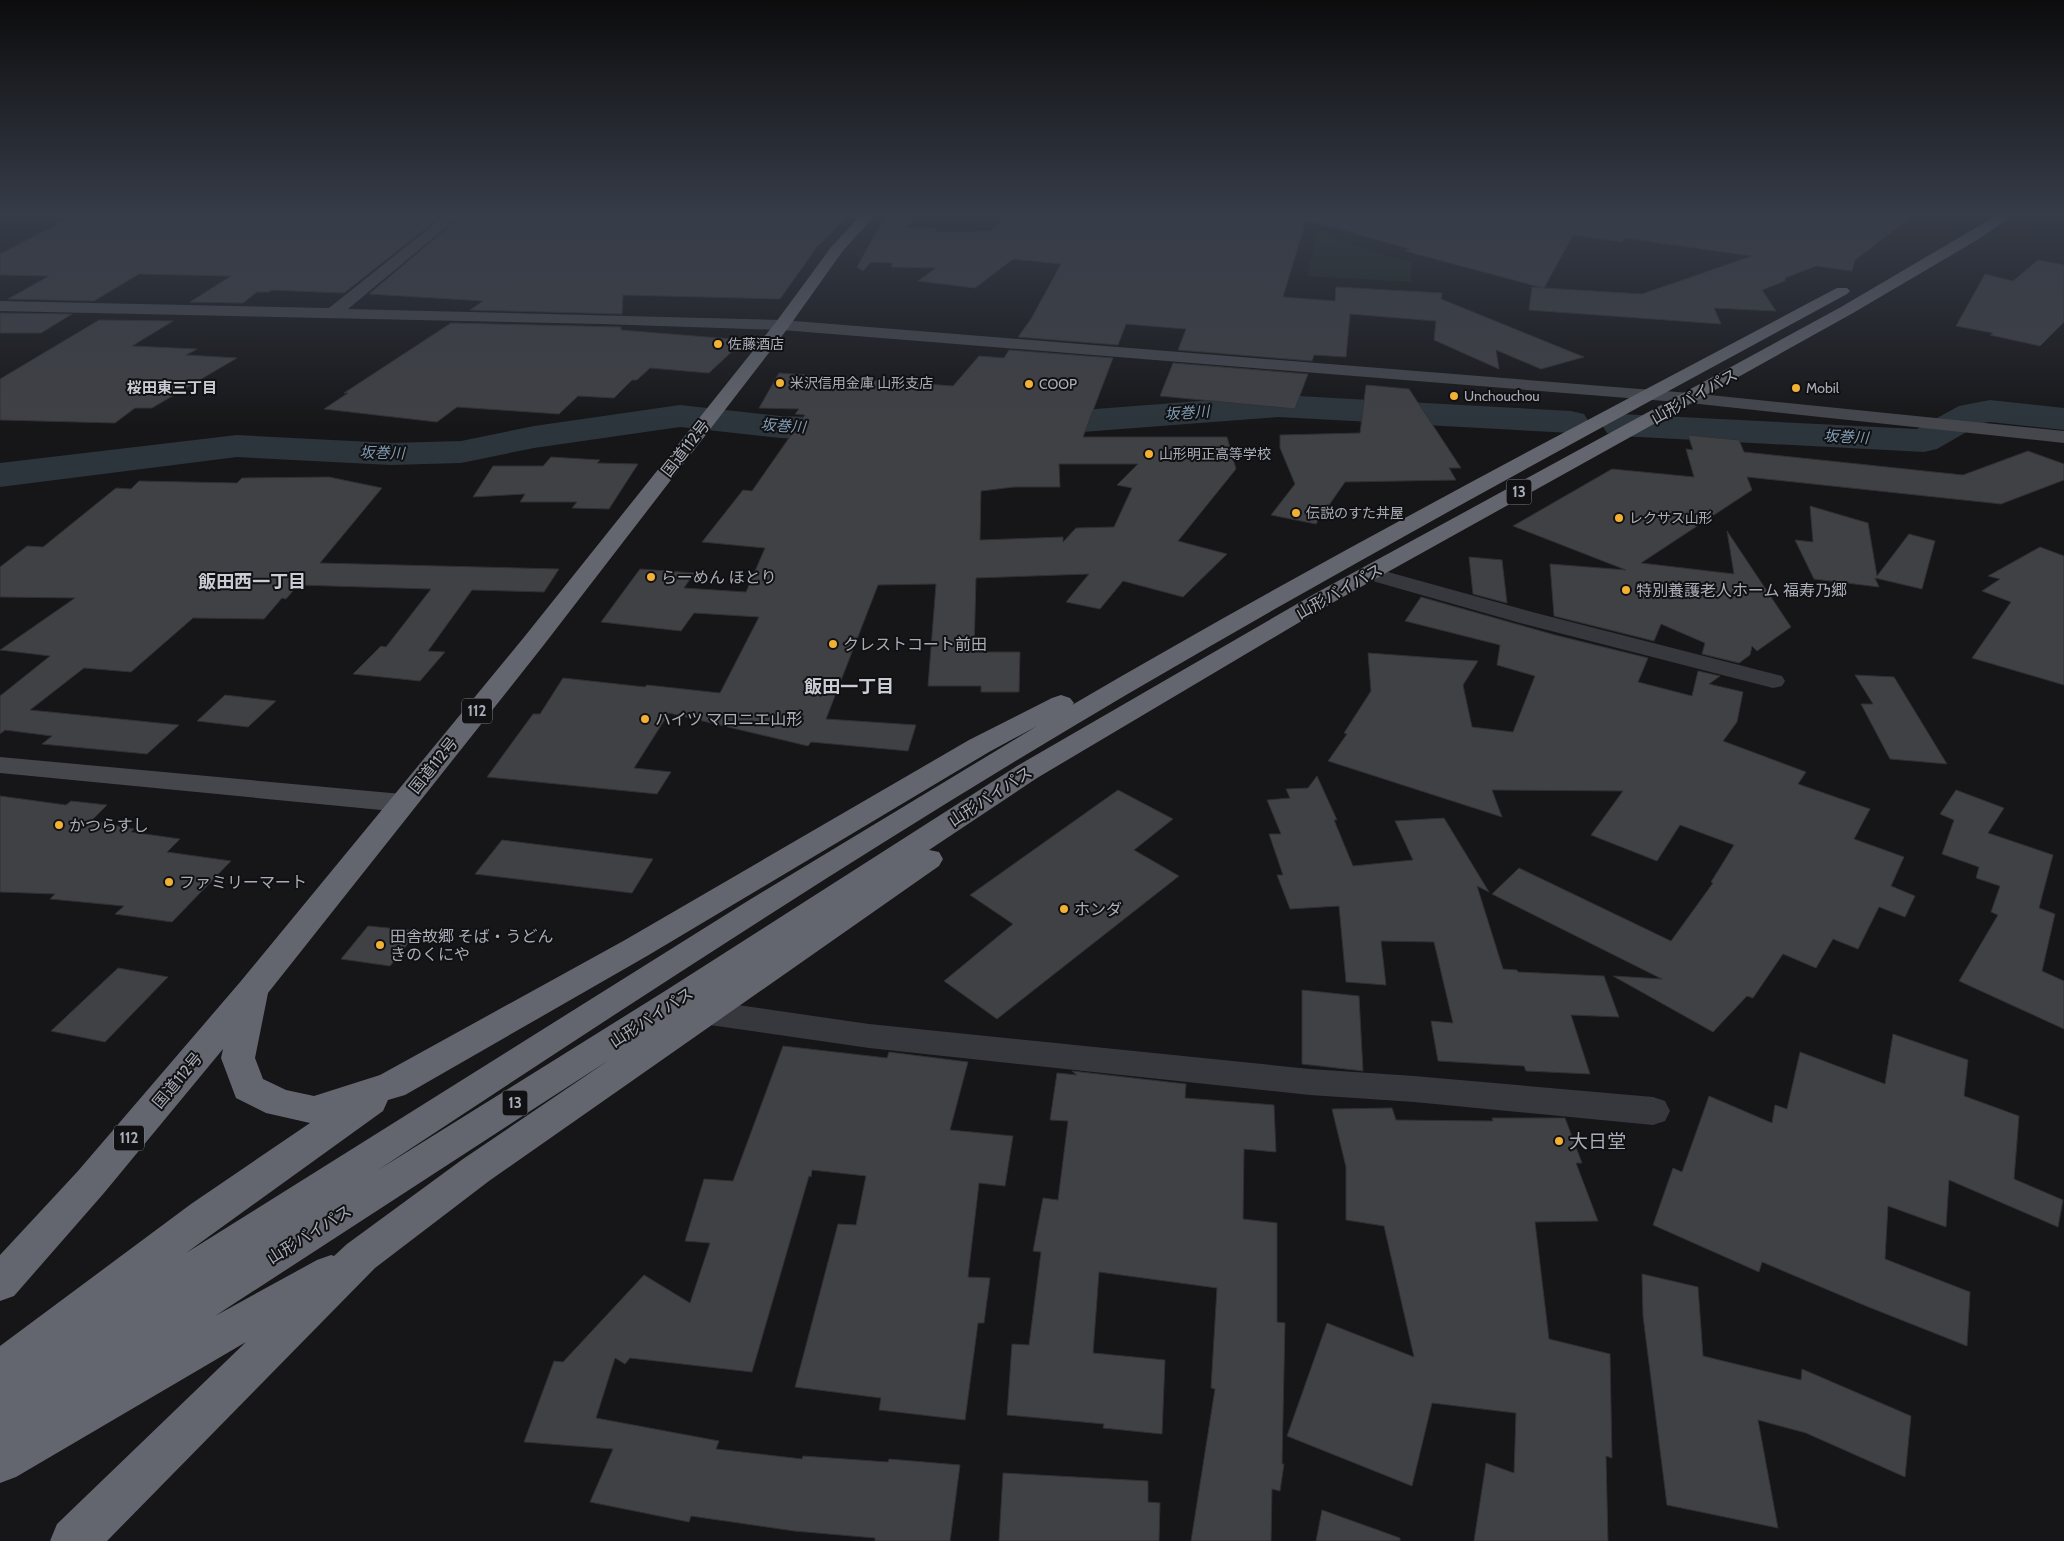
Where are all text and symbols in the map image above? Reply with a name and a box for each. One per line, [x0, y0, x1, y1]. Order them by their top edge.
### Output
place label: 佐藤酒店 [728, 335, 784, 353]
marker: 佐藤酒店 [712, 338, 724, 350]
street label: 山形バイパス [1648, 365, 1741, 428]
place label: 米沢信用金庫 山形支店 [790, 374, 933, 392]
place label: COOP [1039, 375, 1077, 393]
marker: 米沢信用金庫 山形支店 [774, 377, 786, 389]
marker: COOP [1023, 378, 1035, 390]
district label: 桜田東三丁目 [127, 379, 217, 397]
place label: Mobil [1806, 379, 1840, 397]
marker: Mobil [1790, 382, 1802, 394]
place label: Unchouchou [1464, 387, 1540, 405]
marker: Unchouchou [1448, 390, 1460, 402]
water label: 坂巻川 [1164, 402, 1212, 424]
water label: 坂巻川 [760, 415, 808, 437]
street label: 国道112号 [657, 416, 713, 480]
water label: 坂巻川 [1823, 427, 1871, 447]
water label: 坂巻川 [359, 444, 407, 462]
place label: 山形明正高等学校 [1159, 445, 1271, 463]
marker: 山形明正高等学校 [1143, 448, 1155, 460]
road number: 13 [1506, 480, 1532, 504]
place label: 伝説のすた丼屋 [1306, 504, 1404, 522]
marker: 伝説のすた丼屋 [1290, 507, 1302, 519]
place label: レクサス山形 [1629, 509, 1713, 527]
marker: レクサス山形 [1613, 512, 1625, 524]
street label: 山形バイパス [1293, 560, 1386, 623]
place label: らーめん ほとり [661, 568, 777, 587]
district label: 飯田西一丁目 [198, 571, 306, 593]
marker: らーめん ほとり [645, 571, 657, 583]
place label: 特別養護老人ホーム 福寿乃郷 [1636, 581, 1847, 600]
marker: 特別養護老人ホーム 福寿乃郷 [1620, 584, 1632, 596]
place label: クレストコート前田 [843, 635, 987, 654]
marker: クレストコート前田 [827, 638, 839, 650]
district label: 飯田一丁目 [804, 676, 894, 698]
road number: 112 [462, 698, 492, 724]
place label: ハイツ マロニエ山形 [655, 710, 802, 729]
marker: ハイツ マロニエ山形 [639, 713, 651, 725]
street label: 国道112号 [405, 733, 462, 797]
street label: 山形バイパス [945, 762, 1036, 830]
place label: かつらすし [69, 816, 149, 835]
marker: かつらすし [53, 819, 65, 831]
place label: ファミリーマート [179, 873, 307, 892]
marker: ファミリーマート [163, 876, 175, 888]
place label: ホンダ [1074, 900, 1122, 919]
marker: ホンダ [1058, 903, 1070, 915]
place label: 田舎故郷 そば・うどん きのくにや [390, 927, 554, 964]
marker: 田舎故郷 そば・うどん きのくにや [374, 939, 386, 951]
street label: 山形バイパス [606, 983, 697, 1051]
street label: 国道112号 [149, 1049, 206, 1112]
road number: 13 [502, 1090, 528, 1116]
road number: 112 [114, 1126, 144, 1150]
place label: 大日堂 [1569, 1130, 1626, 1153]
marker: 大日堂 [1553, 1135, 1565, 1147]
street label: 山形バイパス [264, 1201, 355, 1268]

